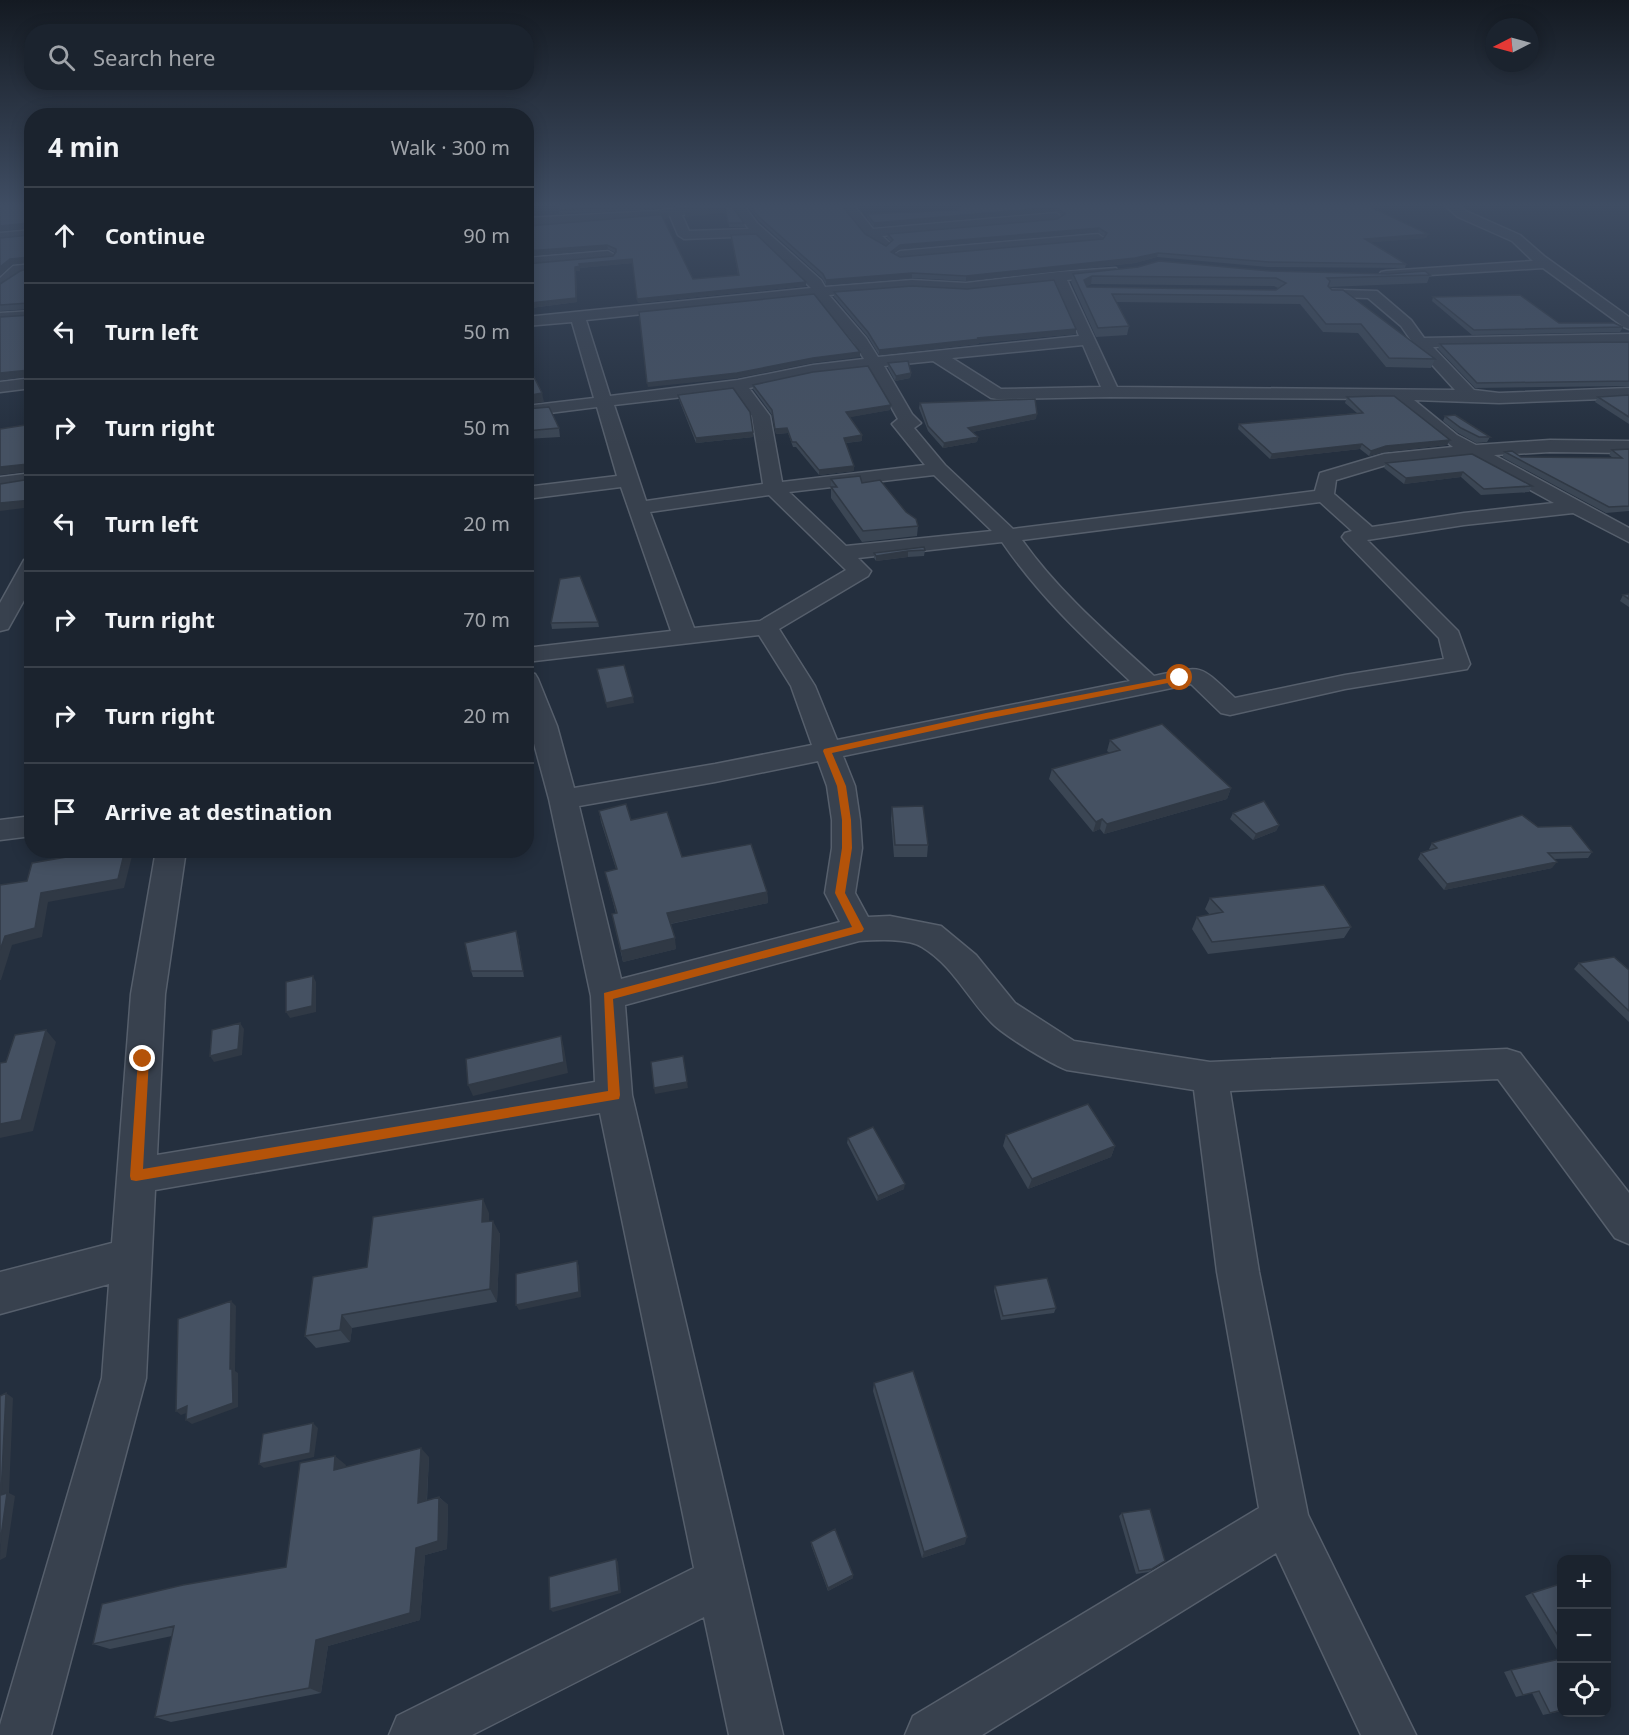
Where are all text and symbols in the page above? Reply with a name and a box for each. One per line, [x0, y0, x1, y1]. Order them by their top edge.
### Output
north arrow [1485, 18, 1539, 72]
search box [24, 24, 534, 90]
icon: search [45, 41, 78, 74]
text: Search here [93, 42, 215, 72]
text: 4 min [48, 129, 120, 165]
text: Walk · 300 m [391, 134, 510, 161]
icon: ahead [48, 219, 81, 252]
text: Continue [105, 220, 205, 250]
text: 90 m [463, 222, 510, 249]
icon: left [48, 315, 81, 348]
text: Turn left [105, 316, 199, 346]
text: 50 m [463, 318, 510, 345]
icon: right [48, 411, 81, 444]
text: Turn right [105, 412, 215, 442]
text: 50 m [463, 414, 510, 441]
icon: left [48, 507, 81, 540]
text: Turn left [105, 508, 199, 538]
text: 20 m [463, 510, 510, 537]
icon: right [48, 603, 81, 636]
text: Turn right [105, 604, 215, 634]
text: 70 m [463, 606, 510, 633]
route start [1166, 664, 1192, 690]
icon: right [48, 699, 81, 732]
text: Turn right [105, 700, 215, 730]
text: 20 m [463, 702, 510, 729]
icon: arrive [48, 795, 81, 828]
text: Arrive at destination [105, 796, 332, 826]
route end [129, 1045, 155, 1071]
map controls [1557, 1555, 1611, 1717]
button: + [1557, 1555, 1611, 1609]
button: − [1557, 1609, 1611, 1663]
button: locate [1557, 1663, 1611, 1717]

